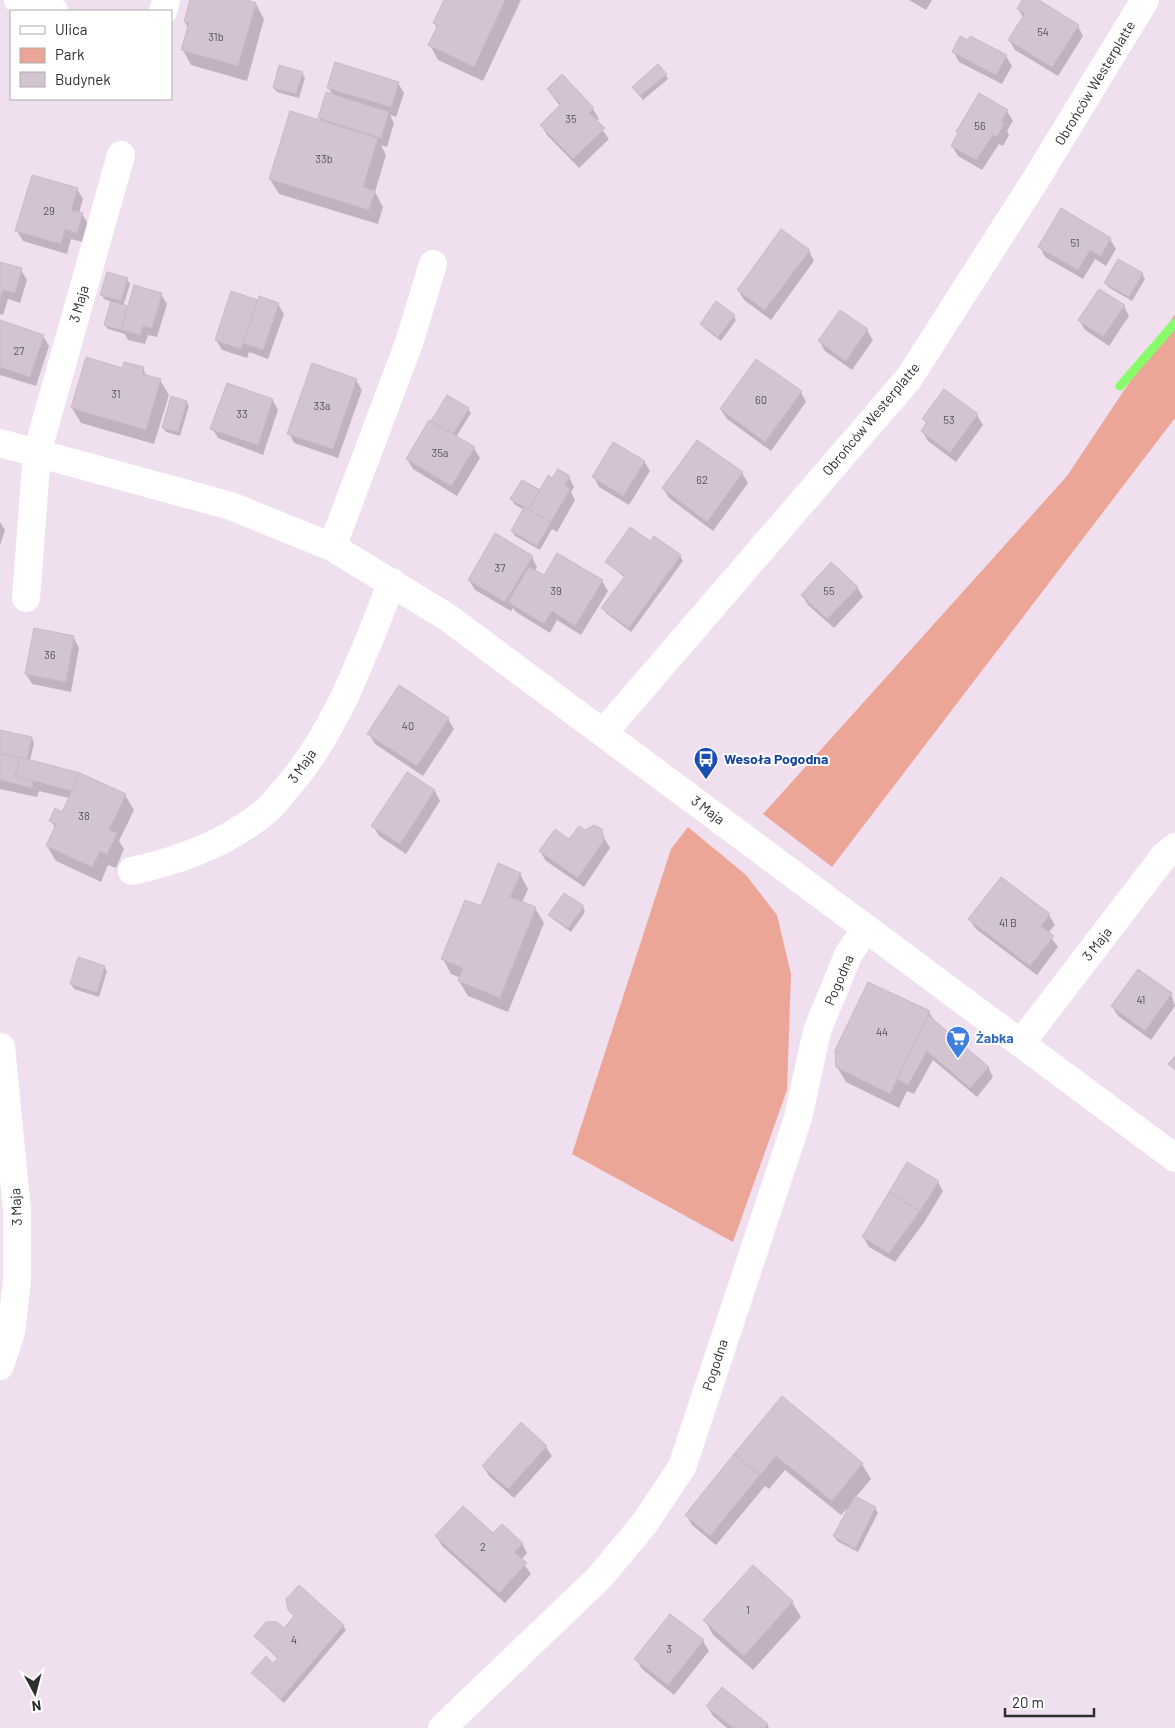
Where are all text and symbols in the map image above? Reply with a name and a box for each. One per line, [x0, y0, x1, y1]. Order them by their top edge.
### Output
legend [10, 10, 172, 100]
street label: Obrońców Westerplatte [1051, 17, 1139, 148]
text: Ulica [55, 20, 87, 38]
house number: 54 [1037, 25, 1049, 38]
house number: 31b [208, 30, 224, 43]
text: Park [55, 45, 85, 63]
text: Budynek [55, 70, 111, 88]
house number: 35 [565, 112, 577, 125]
house number: 56 [974, 119, 986, 132]
house number: 33b [315, 152, 333, 165]
house number: 29 [43, 204, 55, 217]
house number: 51 [1070, 236, 1080, 249]
street label: 3 Maja [65, 283, 92, 324]
house number: 27 [13, 344, 25, 357]
street label: Obrońców Westerplatte [818, 359, 923, 479]
house number: 31 [111, 387, 121, 400]
house number: 60 [755, 393, 767, 406]
house number: 33a [314, 399, 330, 412]
house number: 33 [236, 407, 248, 420]
house number: 53 [943, 413, 955, 426]
house number: 35a [432, 446, 448, 459]
house number: 62 [696, 473, 708, 486]
house number: 37 [495, 561, 505, 574]
house number: 39 [550, 584, 562, 597]
house number: 55 [823, 584, 835, 597]
house number: 36 [44, 648, 56, 661]
house number: 40 [402, 719, 414, 732]
street label: 3 Maja [284, 745, 319, 786]
bus stop icon: Wesoła Pogodna [693, 746, 719, 780]
place label: Wesoła Pogodna [724, 750, 828, 767]
street label: 3 Maja [688, 791, 728, 828]
house number: 38 [78, 809, 90, 822]
house number: 41 B [999, 916, 1017, 929]
street label: 3 Maja [1078, 924, 1115, 964]
street label: Pogodna [820, 952, 857, 1008]
house number: 41 [1137, 993, 1145, 1006]
house number: 44 [876, 1025, 888, 1038]
supermarket icon: Żabka [945, 1025, 971, 1059]
place label: Żabka [976, 1029, 1014, 1046]
street label: 3 Maja [6, 1188, 25, 1226]
street label: Pogodna [698, 1337, 731, 1393]
house number: 2 [480, 1540, 486, 1553]
house number: 1 [746, 1603, 750, 1616]
house number: 4 [291, 1633, 297, 1646]
house number: 3 [666, 1642, 672, 1655]
north arrow [10, 1668, 60, 1718]
scale bar [1005, 1686, 1094, 1718]
text: 20 m [1012, 1693, 1044, 1711]
text: N [31, 1697, 42, 1715]

